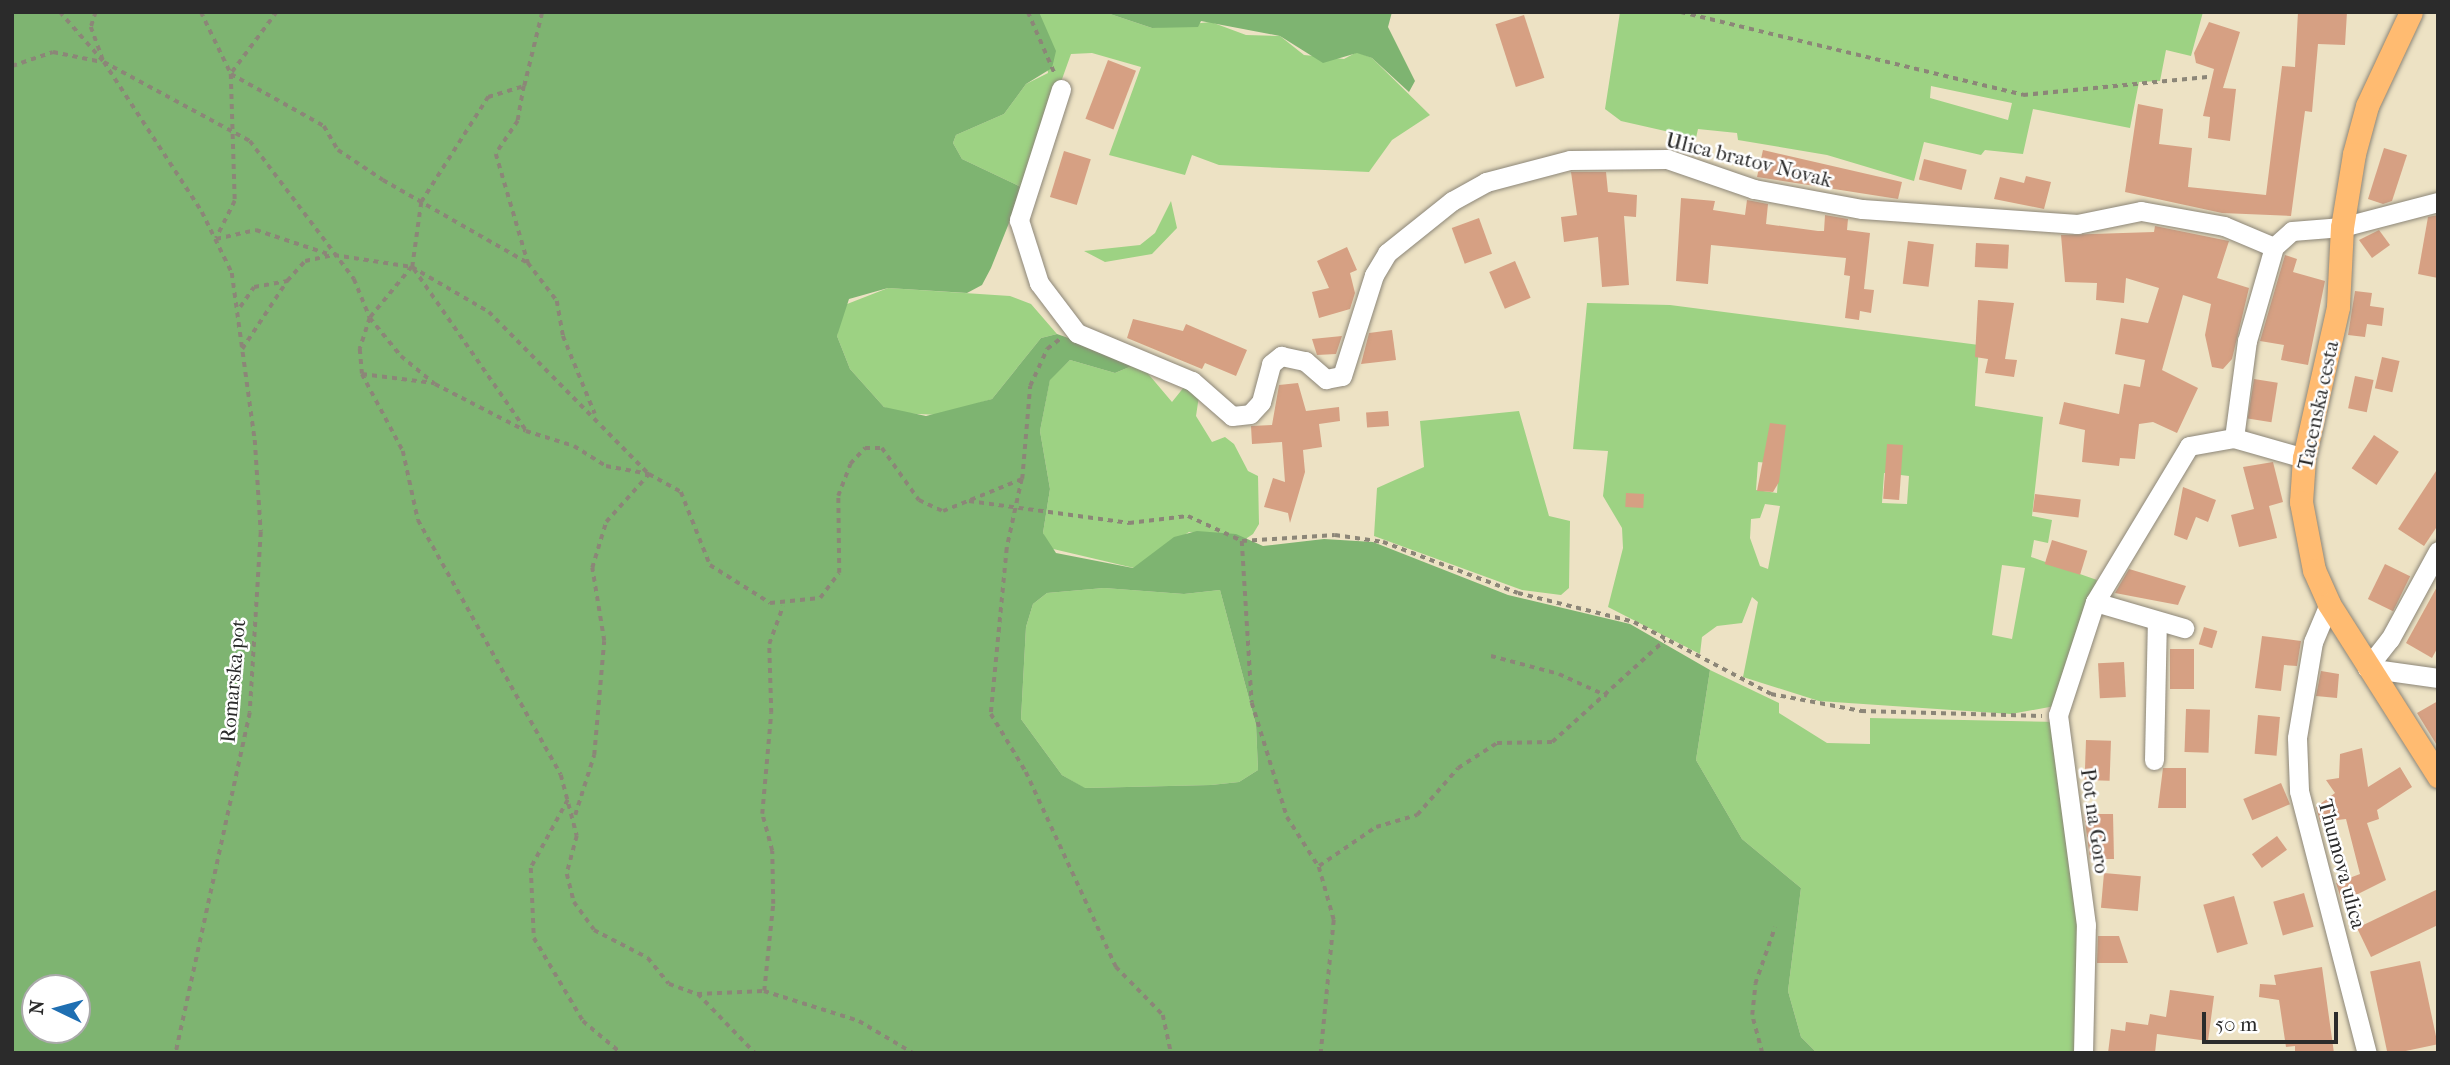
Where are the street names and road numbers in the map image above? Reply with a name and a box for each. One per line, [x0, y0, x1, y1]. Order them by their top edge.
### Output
street label: Ulica bratov Novak [1663, 127, 1835, 193]
street label: Tacenska cesta [2292, 338, 2344, 472]
street label: Romarska pot [215, 618, 251, 744]
street label: Pot na Goro [2075, 767, 2115, 875]
street label: Thumova ulica [2313, 797, 2371, 931]

